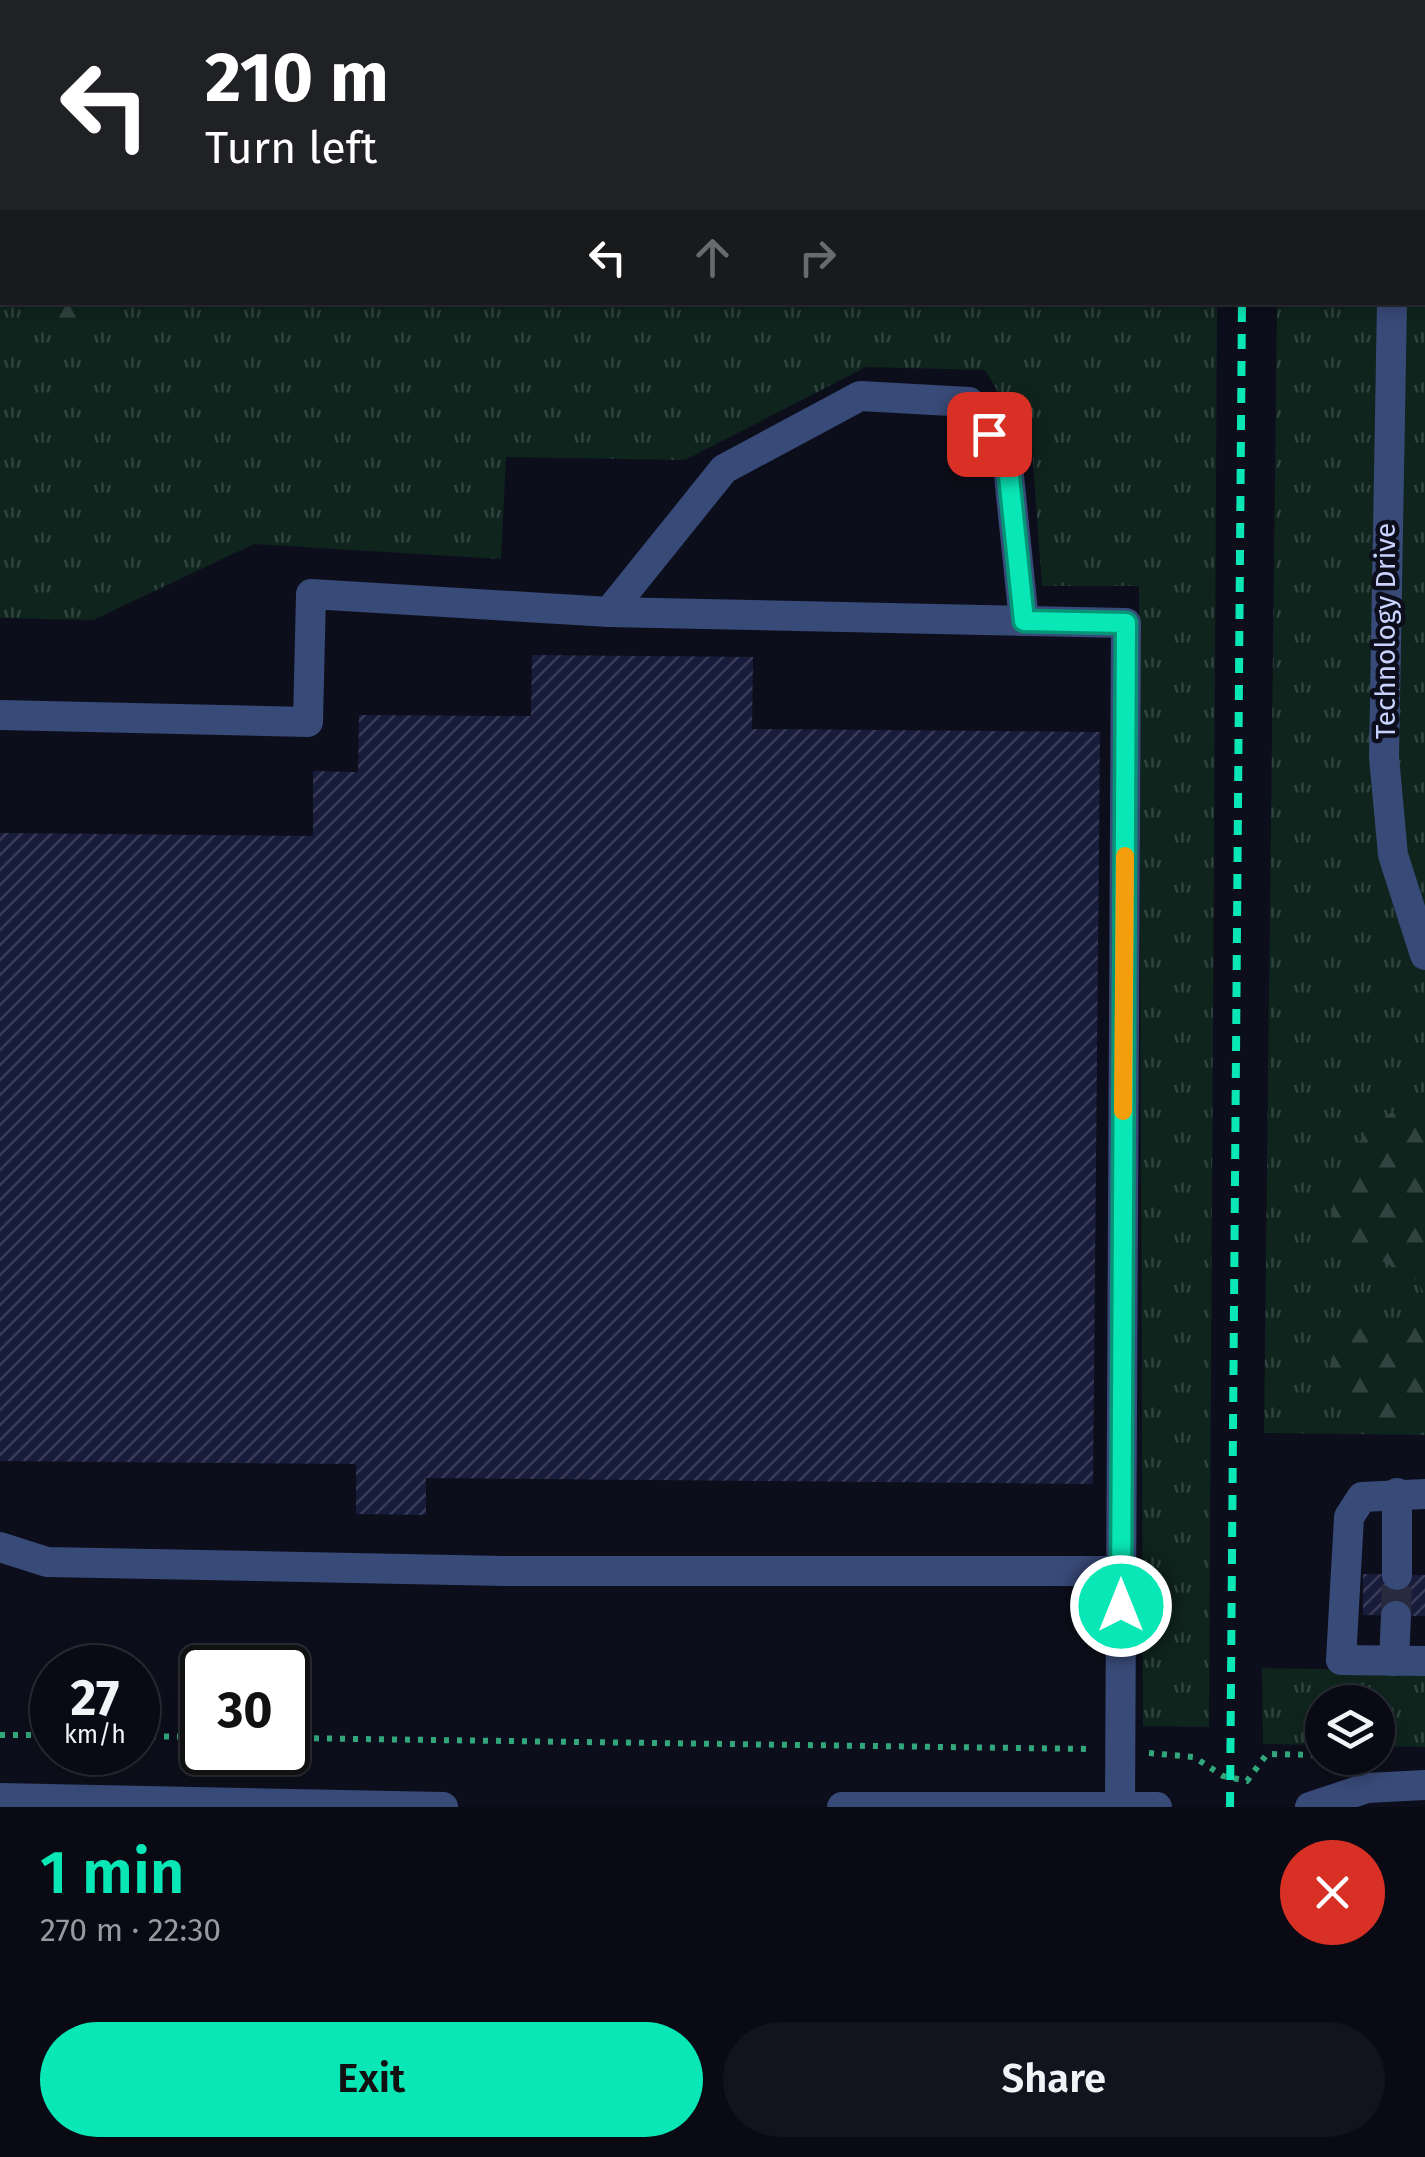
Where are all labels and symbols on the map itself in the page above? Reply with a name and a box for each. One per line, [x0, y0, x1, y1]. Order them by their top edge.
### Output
pin [947, 392, 1032, 477]
street label: Technology Drive [1369, 523, 1402, 739]
position arrow [1069, 1554, 1173, 1658]
speed limit sign: 30 [180, 1645, 310, 1775]

